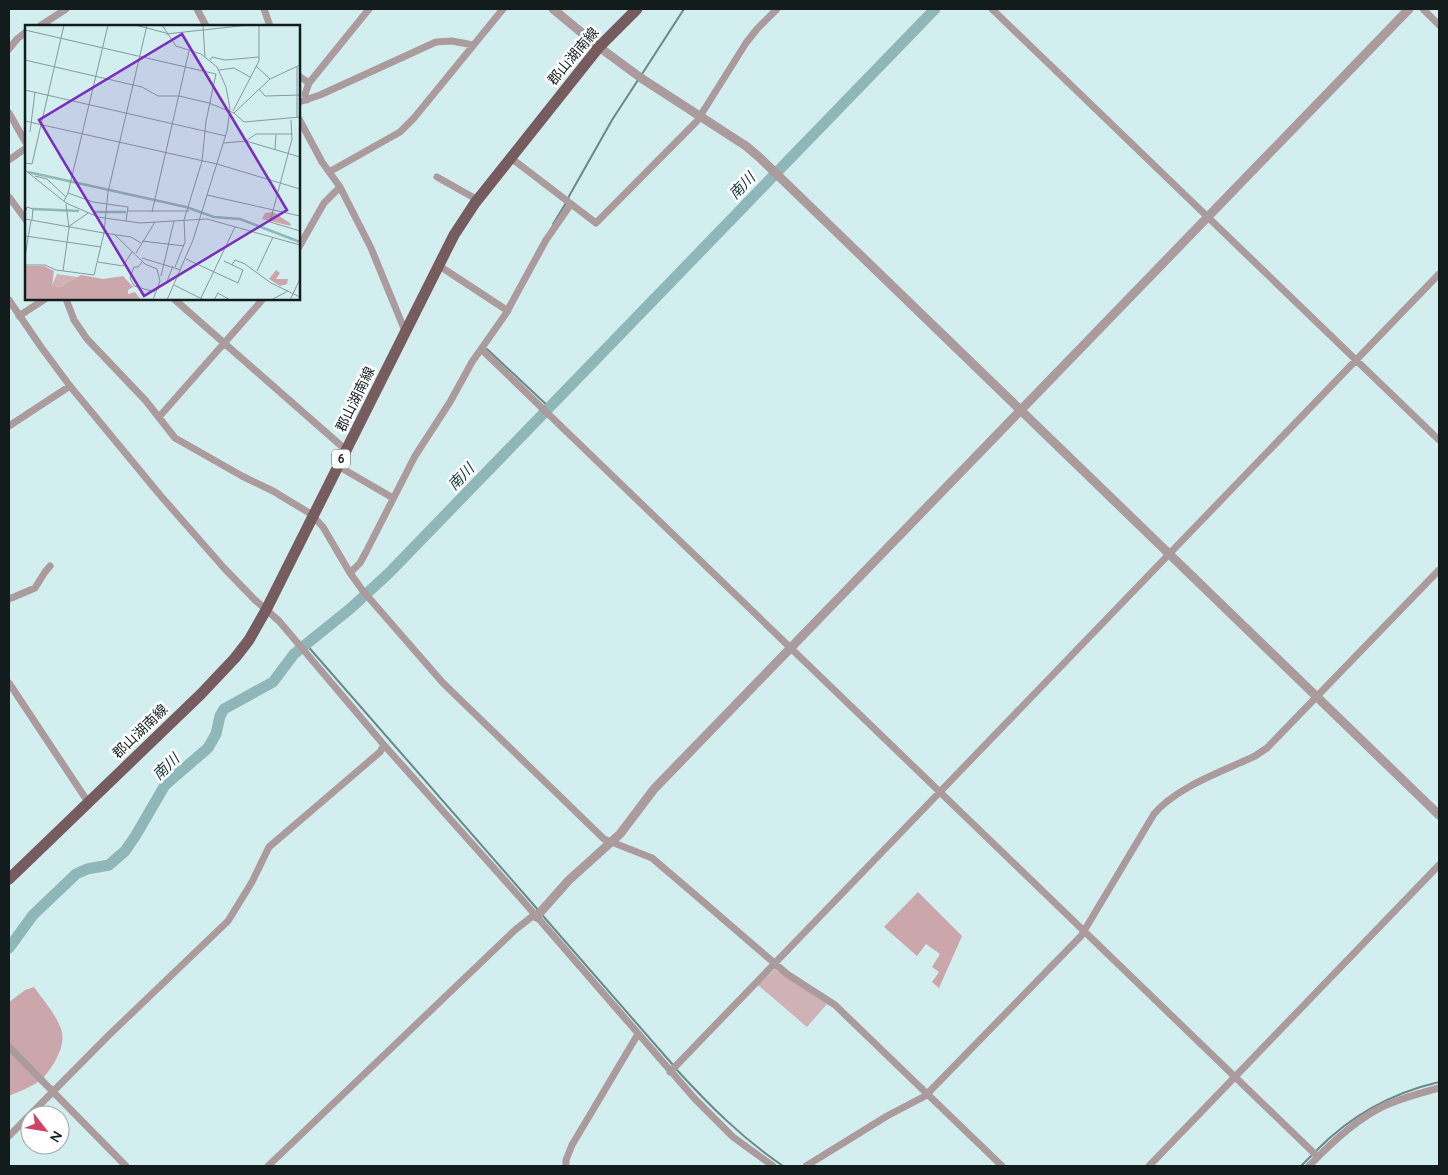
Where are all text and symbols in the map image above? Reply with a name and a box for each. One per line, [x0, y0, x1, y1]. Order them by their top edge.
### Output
street label: 郡山湖南線 [544, 23, 602, 89]
inset map [25, 25, 300, 300]
water label: 南川 [724, 167, 760, 203]
street label: 郡山湖南線 [332, 364, 378, 434]
road number: 6 [332, 449, 350, 468]
water label: 南川 [443, 458, 479, 494]
street label: 郡山湖南線 [109, 700, 171, 762]
water label: 南川 [148, 748, 184, 784]
north arrow [20, 1105, 70, 1155]
text: N [46, 1128, 67, 1146]

